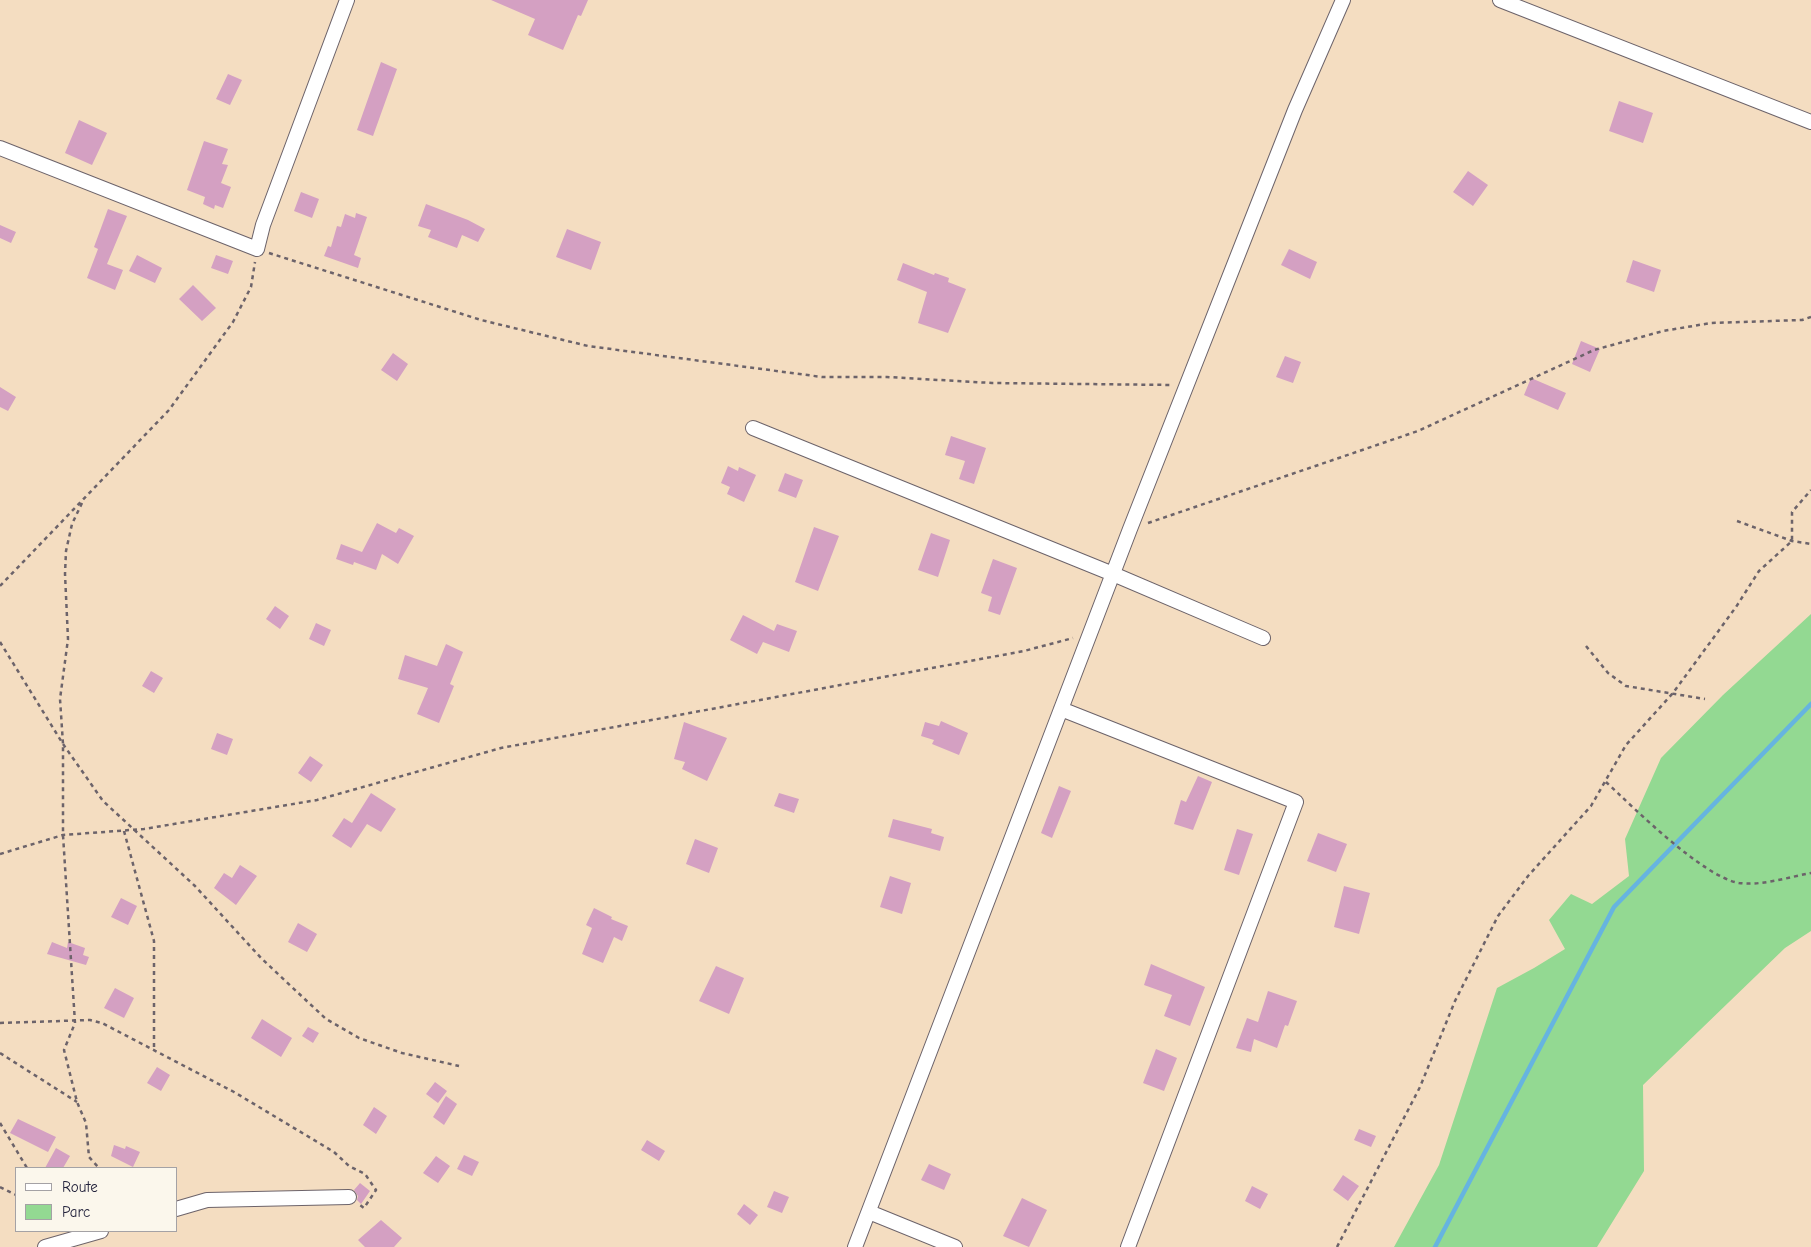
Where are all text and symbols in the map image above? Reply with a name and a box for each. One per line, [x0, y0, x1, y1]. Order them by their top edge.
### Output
legend [15, 1167, 178, 1232]
text: Route [62, 1178, 98, 1196]
text: Parc [62, 1203, 90, 1221]

